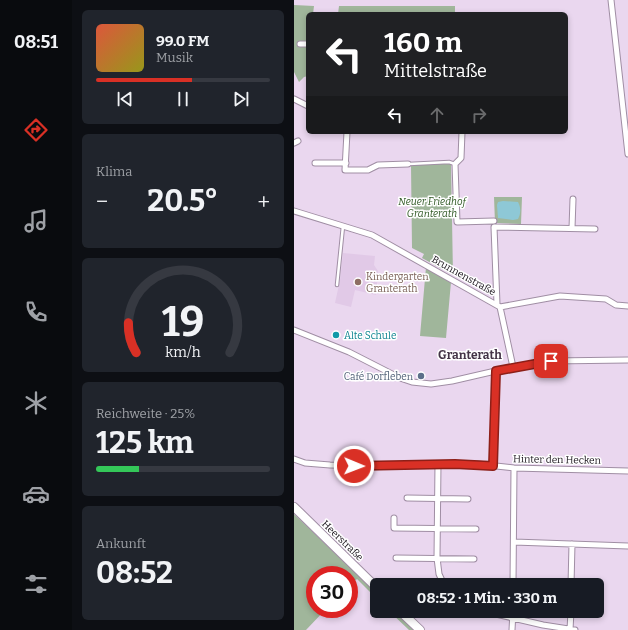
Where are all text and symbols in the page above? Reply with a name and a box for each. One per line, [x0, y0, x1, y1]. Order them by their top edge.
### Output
text: 160 m [384, 26, 462, 59]
icon: left [318, 28, 370, 80]
text: 08:51 [14, 31, 58, 53]
text: 99.0 FM [156, 32, 209, 50]
text: Musik [156, 50, 193, 65]
text: Mittelstraße [384, 60, 487, 82]
icon: previous [114, 88, 136, 110]
icon: pause [172, 88, 194, 110]
icon: next [230, 88, 252, 110]
icon: left [384, 104, 406, 126]
icon: ahead [426, 104, 448, 126]
icon: right [468, 104, 490, 126]
icon: directions [22, 116, 50, 144]
text: Klima [96, 164, 132, 179]
text: 20.5° [147, 183, 218, 219]
text: − [96, 188, 108, 215]
text: + [257, 188, 270, 215]
park label: Neuer Friedhof Granterath [398, 196, 468, 220]
icon: music [22, 207, 50, 235]
street label: Brunnenstraße [429, 253, 498, 298]
place label: Kindergarten Granterath [366, 271, 429, 295]
marker: Kindergarten Granterath [353, 277, 363, 287]
text: 19 [162, 297, 204, 347]
icon: phone [22, 298, 50, 326]
marker: Alte Schule [331, 330, 341, 340]
place label: Alte Schule [344, 330, 396, 342]
text: km/h [165, 344, 201, 361]
pin [534, 344, 568, 378]
district label: Granterath [438, 348, 502, 362]
icon: arrive [540, 350, 562, 372]
place label: Café Dorfleben [344, 371, 414, 383]
marker: Café Dorfleben [416, 371, 426, 381]
icon: climate [22, 389, 50, 417]
text: Reichweite · 25% [96, 406, 195, 421]
text: 125 km [96, 425, 194, 461]
position arrow [333, 445, 375, 487]
street label: Hinter den Hecken [513, 453, 602, 467]
icon: car [22, 480, 50, 508]
street label: Heerstraße [319, 518, 365, 563]
text: Ankunft [96, 536, 146, 551]
text: 08:52 [96, 555, 173, 591]
speed limit sign: 30 [306, 566, 358, 618]
icon: filters [22, 570, 50, 598]
text: 08:52 · 1 Min. · 330 m [417, 589, 557, 607]

